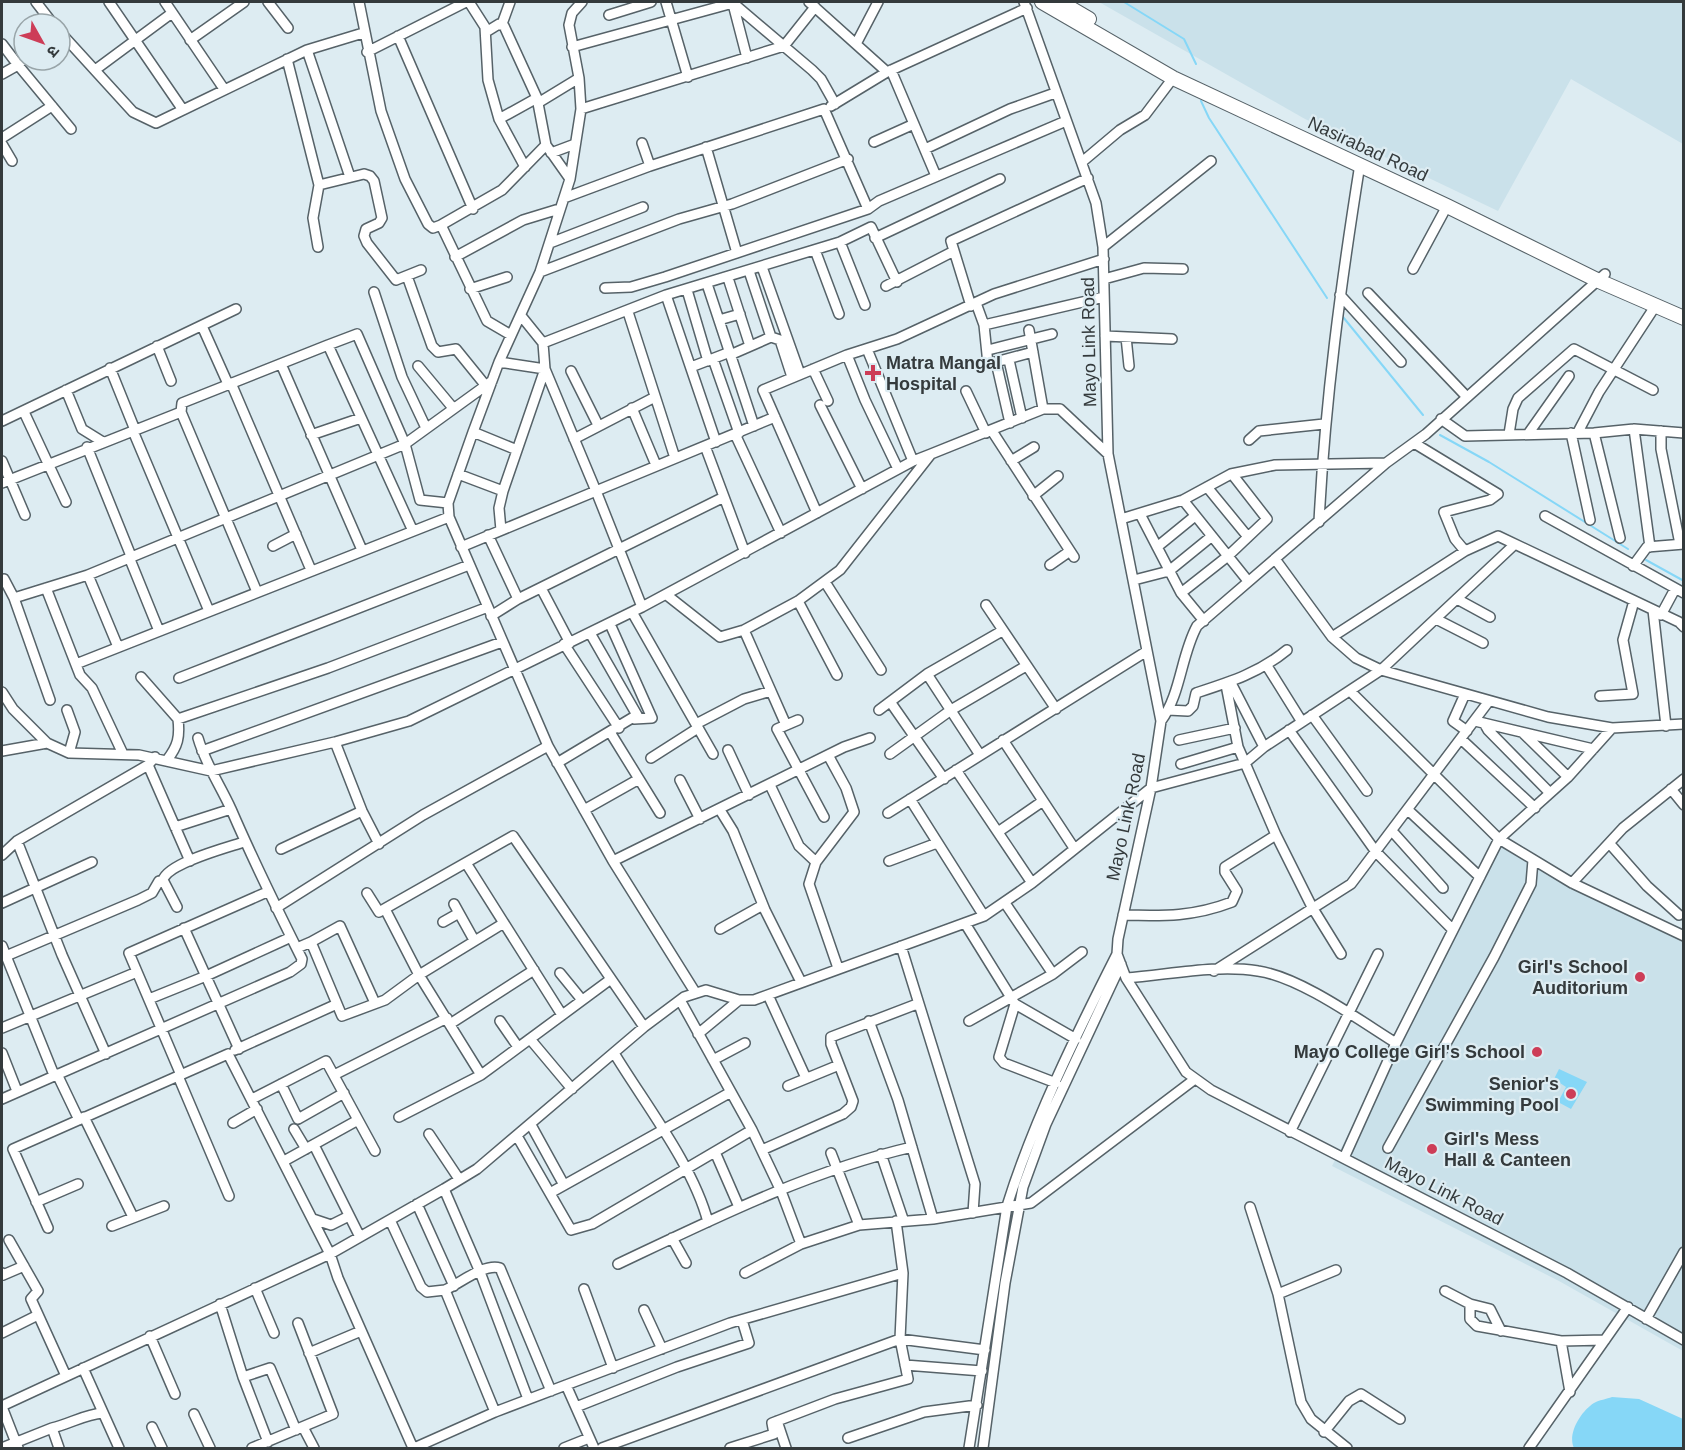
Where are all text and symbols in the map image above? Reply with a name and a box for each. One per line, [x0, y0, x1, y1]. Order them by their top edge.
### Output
north arrow [12, 12, 72, 72]
text: उ [43, 42, 63, 61]
street label: Nasirabad Road [1305, 112, 1431, 186]
street label: Mayo Link Road [1078, 277, 1100, 407]
place label: Matra Mangal Hospital [886, 353, 1001, 394]
marker: Matra Mangal Hospital [864, 364, 882, 382]
street label: Mayo Link Road [1103, 751, 1149, 883]
place label: Girl's School Auditorium [1518, 957, 1628, 998]
marker: Girl's School Auditorium [1633, 970, 1647, 984]
place label: Mayo College Girl's School [1294, 1042, 1525, 1062]
marker: Mayo College Girl's School [1530, 1045, 1544, 1059]
place label: Senior's Swimming Pool [1425, 1074, 1559, 1115]
marker: Senior's Swimming Pool [1564, 1087, 1578, 1101]
place label: Girl's Mess Hall & Canteen [1444, 1129, 1571, 1170]
marker: Girl's Mess Hall & Canteen [1425, 1142, 1439, 1156]
street label: Mayo Link Road [1382, 1153, 1506, 1229]

